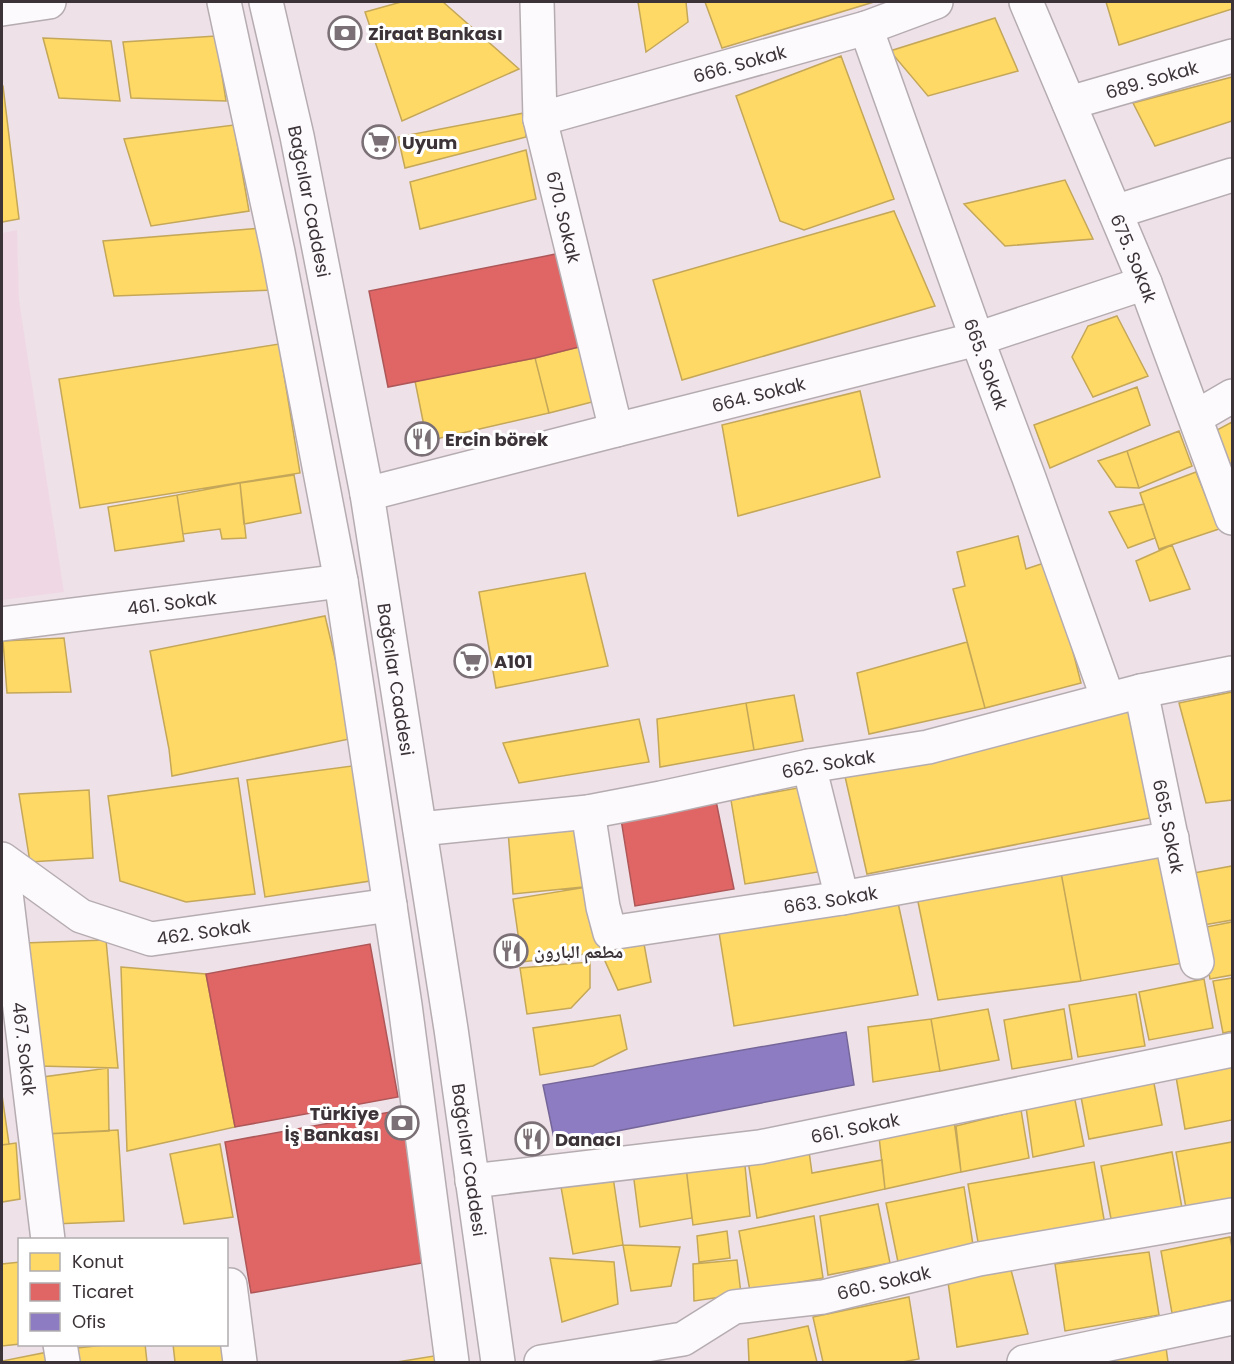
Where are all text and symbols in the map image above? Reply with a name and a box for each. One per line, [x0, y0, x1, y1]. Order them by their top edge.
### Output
bank icon: Ziraat Bankası [327, 15, 363, 51]
place label: Ziraat Bankası [368, 21, 503, 46]
street label: 666. Sokak [690, 38, 790, 88]
street label: 689. Sokak [1102, 54, 1202, 104]
street label: Bağcılar Caddesi [282, 123, 337, 279]
supermarket icon: Uyum [361, 124, 397, 160]
place label: Uyum [402, 130, 457, 155]
street label: 670. Sokak [541, 168, 587, 266]
street label: 675. Sokak [1105, 210, 1164, 307]
street label: 665. Sokak [958, 315, 1015, 414]
street label: 664. Sokak [709, 370, 809, 418]
restaurant icon: Ercin börek [404, 421, 440, 457]
place label: Ercin börek [445, 427, 549, 452]
street label: 461. Sokak [125, 584, 219, 621]
street label: Bağcılar Caddesi [372, 601, 420, 758]
supermarket icon: A101 [453, 643, 489, 679]
place label: A101 [494, 649, 533, 674]
street label: 662. Sokak [779, 743, 878, 784]
street label: 665. Sokak [1147, 777, 1191, 876]
street label: 663. Sokak [782, 879, 880, 919]
street label: 462. Sokak [155, 912, 253, 951]
restaurant icon: مطعم البارون [493, 933, 529, 969]
place label: مطعم البارون [534, 939, 623, 964]
street label: 467. Sokak [7, 1000, 43, 1098]
street label: Bağcılar Caddesi [446, 1082, 493, 1238]
place label: Türkiye İş Bankası [284, 1101, 379, 1147]
bank icon: Türkiye İş Bankası [384, 1105, 420, 1141]
street label: 661. Sokak [808, 1106, 902, 1149]
restaurant icon: Danacı [514, 1121, 550, 1157]
place label: Danacı [555, 1127, 621, 1152]
legend [18, 1238, 228, 1346]
text: Konut [72, 1249, 124, 1274]
street label: 660. Sokak [834, 1259, 934, 1306]
text: Ticaret [72, 1279, 134, 1304]
text: Ofis [72, 1309, 106, 1334]

